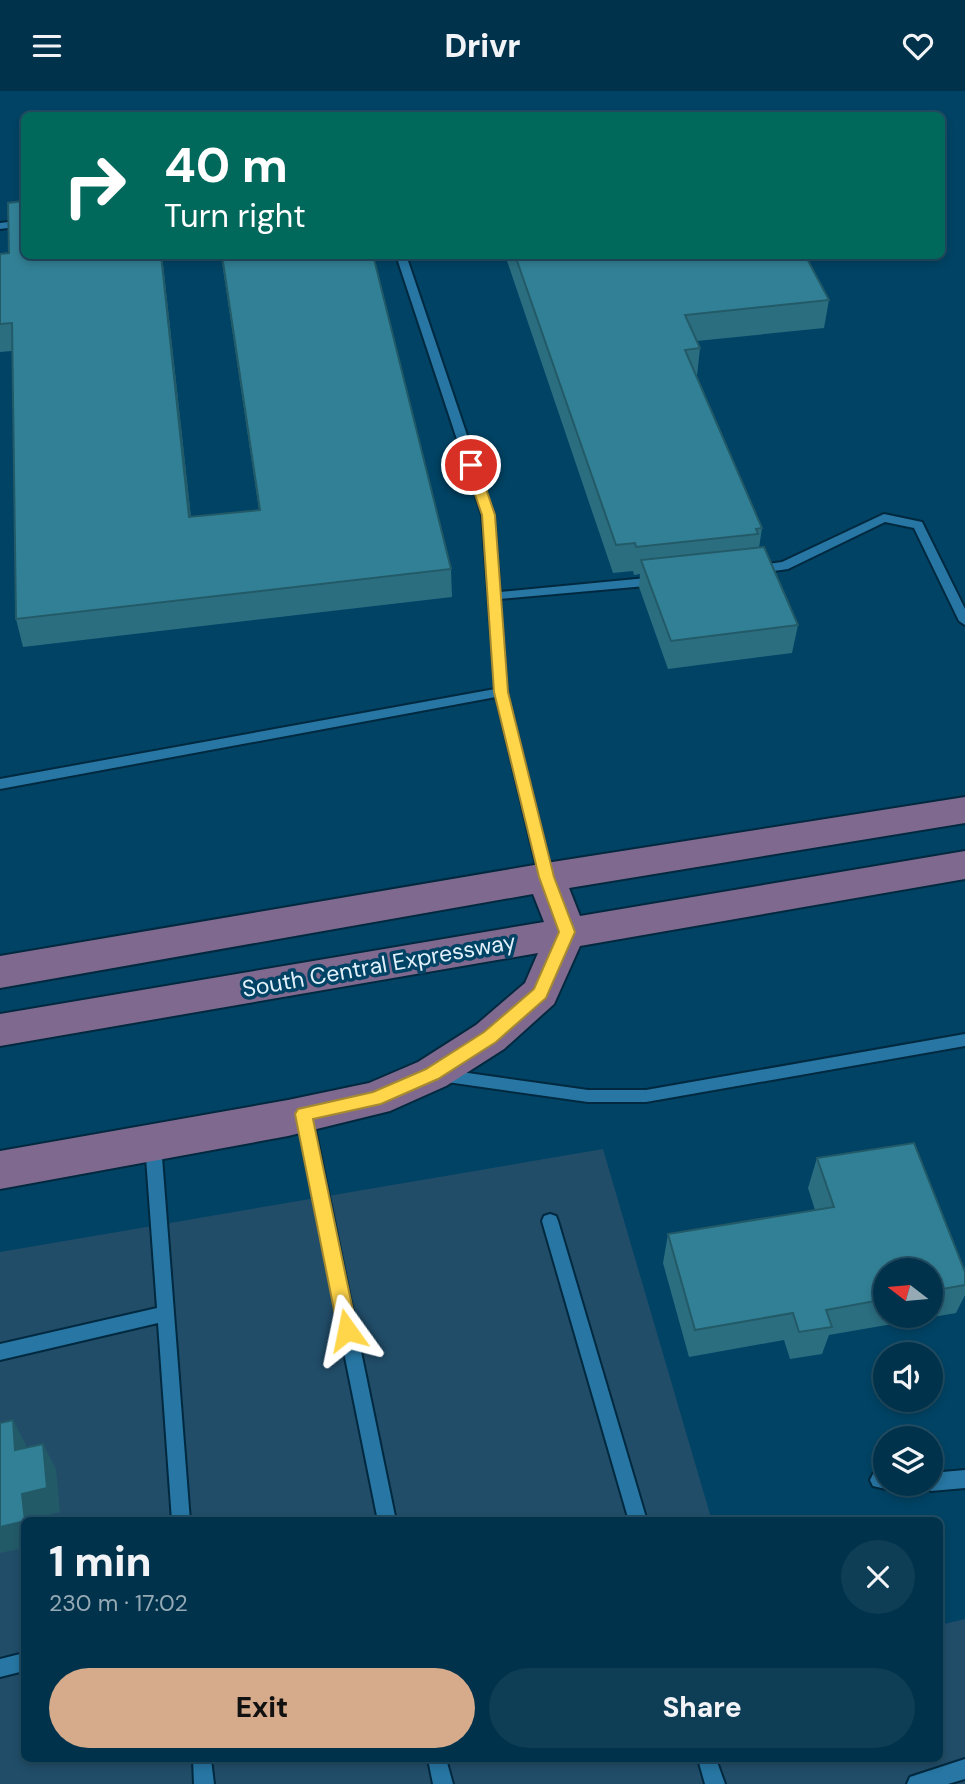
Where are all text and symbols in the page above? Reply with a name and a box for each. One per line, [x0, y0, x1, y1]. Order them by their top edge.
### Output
text: Drivr [444, 25, 521, 67]
icon: menu [28, 27, 66, 65]
icon: heart [899, 27, 937, 65]
text: 40 m [164, 133, 288, 197]
icon: right [49, 140, 140, 231]
text: Turn right [164, 195, 306, 237]
pin [441, 435, 501, 495]
icon: arrive [452, 446, 490, 484]
street label: South Central Expressway [240, 926, 518, 1004]
north arrow [873, 1258, 943, 1328]
map controls [873, 1258, 943, 1496]
position arrow [310, 1293, 384, 1367]
button: sound [873, 1342, 943, 1412]
button: layers [873, 1426, 943, 1496]
text: 1 min [49, 1534, 152, 1589]
button: close [841, 1540, 915, 1614]
text: 230 m · 17:02 [49, 1588, 188, 1618]
button: Exit [49, 1668, 475, 1748]
button: Share [489, 1668, 915, 1748]

